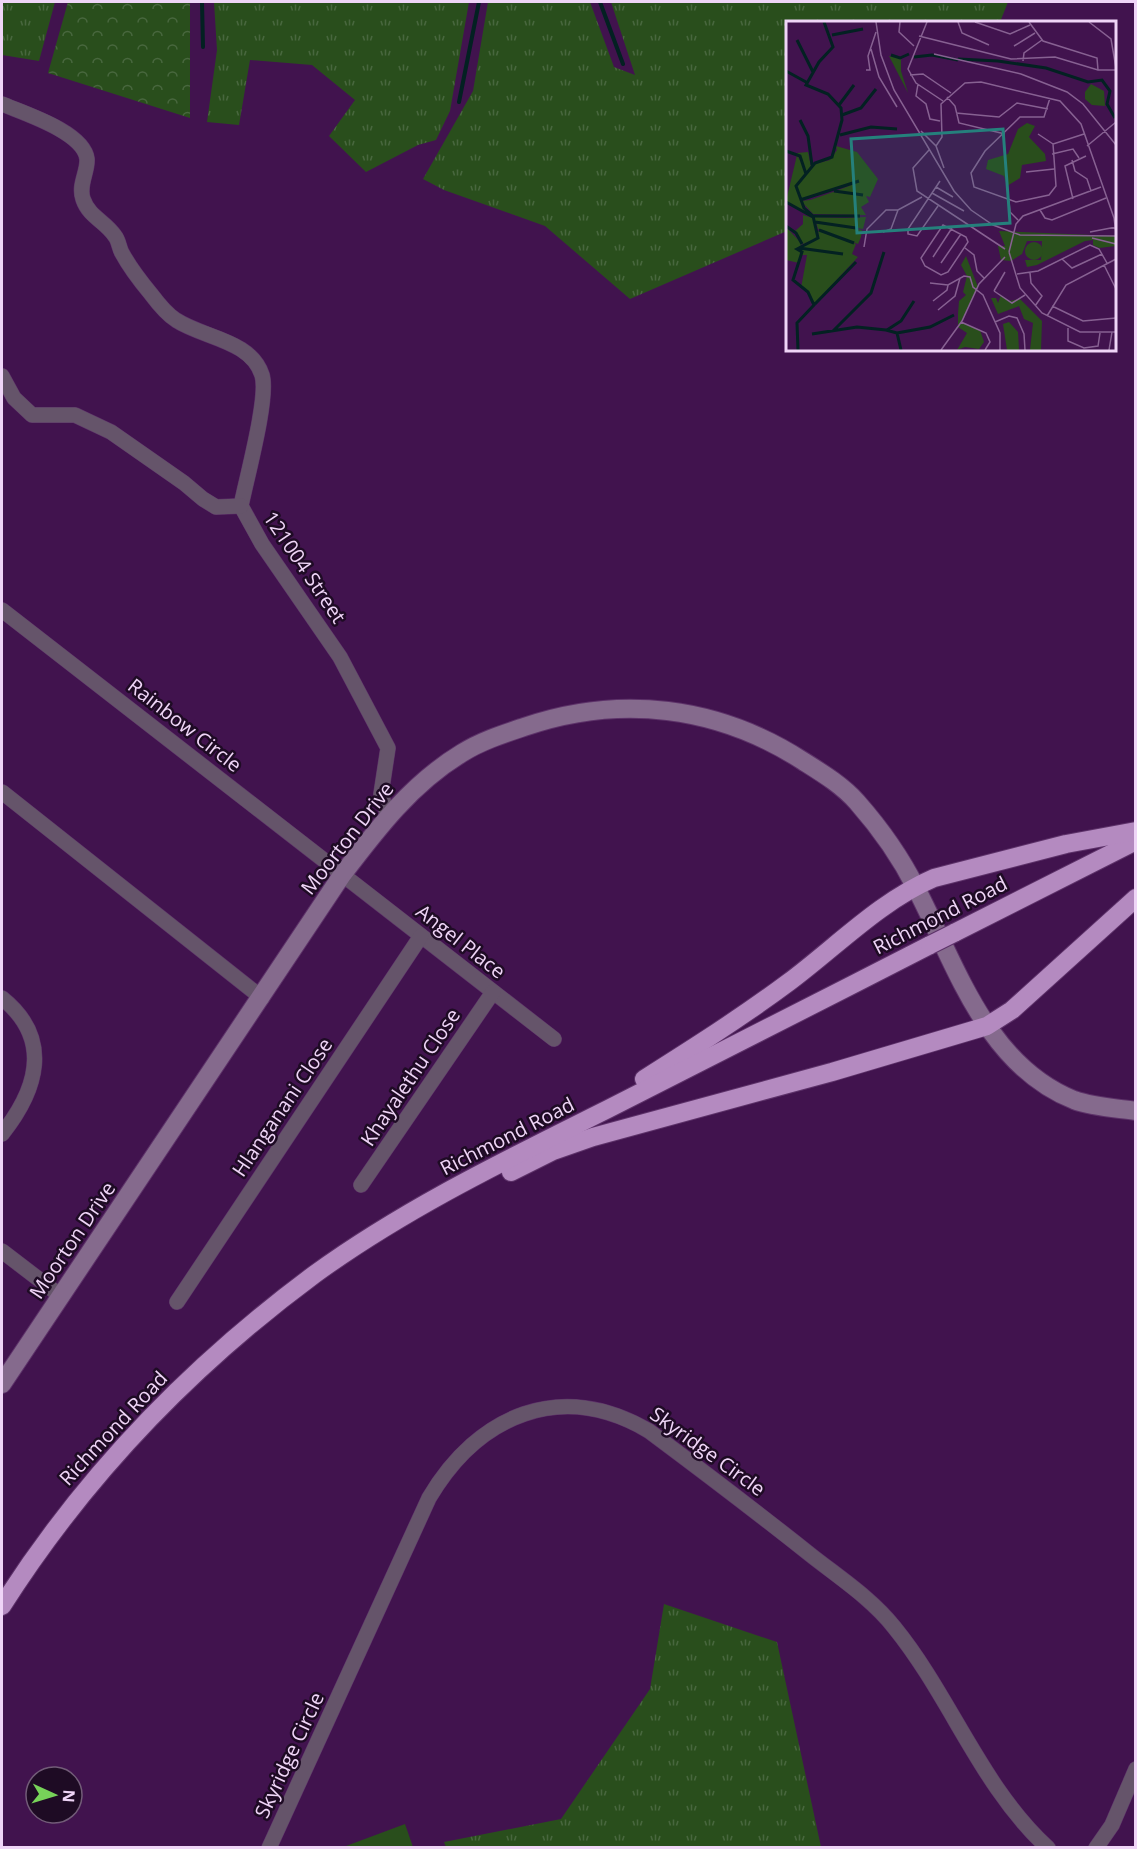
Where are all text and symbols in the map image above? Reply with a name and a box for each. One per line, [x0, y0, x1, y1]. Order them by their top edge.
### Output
inset map [786, 21, 1116, 351]
street label: 121004 Street [258, 506, 352, 628]
street label: Rainbow Circle [123, 672, 247, 778]
street label: Moorton Drive [295, 776, 399, 900]
street label: Richmond Road [868, 870, 1012, 960]
street label: Angel Place [411, 898, 511, 984]
street label: Khayalethu Close [354, 1003, 466, 1151]
street label: Hlanganani Close [226, 1033, 338, 1181]
street label: Richmond Road [435, 1091, 579, 1181]
street label: Moorton Drive [23, 1176, 121, 1304]
street label: Richmond Road [53, 1365, 173, 1491]
street label: Skyridge Circle [645, 1400, 771, 1502]
street label: Skyridge Circle [248, 1688, 330, 1822]
north arrow [24, 1765, 84, 1825]
text: N [58, 1789, 80, 1803]

